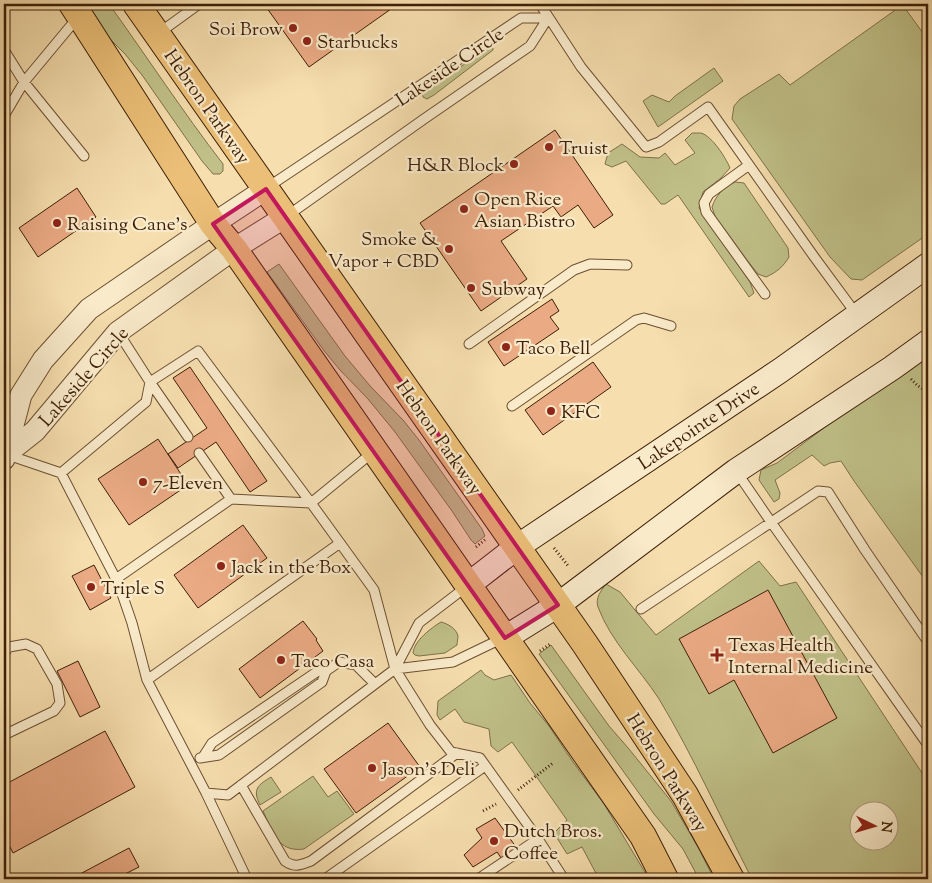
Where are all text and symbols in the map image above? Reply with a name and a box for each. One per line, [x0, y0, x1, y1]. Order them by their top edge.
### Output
place label: Soi Brow [209, 17, 283, 44]
marker: Soi Brow [287, 22, 299, 34]
street label: Lakeside Circle [391, 22, 510, 114]
place label: Starbucks [317, 30, 398, 57]
marker: Starbucks [301, 35, 313, 47]
street label: Hebron Parkway [156, 44, 256, 171]
place label: Truist [559, 136, 609, 163]
marker: Truist [543, 141, 555, 153]
place label: H&R Block [407, 153, 505, 180]
marker: H&R Block [508, 158, 520, 170]
place label: Open Rice Asian Bistro [474, 187, 575, 236]
marker: Open Rice Asian Bistro [458, 203, 470, 215]
place label: Raising Cane's [67, 212, 187, 239]
marker: Raising Cane's [51, 217, 63, 229]
place label: Smoke & Vapor + CBD [328, 227, 439, 276]
marker: Smoke & Vapor + CBD [443, 243, 455, 255]
place label: Subway [481, 277, 546, 304]
marker: Subway [465, 282, 477, 294]
street label: Lakeside Circle [34, 321, 136, 434]
place label: Taco Bell [516, 336, 591, 363]
marker: Taco Bell [500, 341, 512, 353]
street label: Hebron Parkway [388, 375, 488, 502]
street label: Lakepointe Drive [633, 376, 766, 478]
place label: KFC [561, 400, 601, 427]
marker: KFC [545, 405, 557, 417]
place label: 7-Eleven [153, 471, 223, 498]
marker: 7-Eleven [137, 476, 149, 488]
place label: Jack in the Box [230, 555, 352, 582]
marker: Jack in the Box [215, 560, 227, 572]
place label: Triple S [101, 576, 165, 603]
marker: Triple S [85, 581, 97, 593]
place label: Texas Health Internal Medicine [728, 633, 873, 682]
marker: Texas Health Internal Medicine [710, 648, 724, 662]
place label: Taco Casa [291, 649, 374, 676]
marker: Taco Casa [275, 654, 287, 666]
street label: Hebron Parkway [619, 709, 713, 838]
place label: Jason's Deli [381, 757, 475, 784]
marker: Jason's Deli [366, 762, 378, 774]
north arrow [850, 800, 900, 850]
place label: Dutch Bros. Coffee [504, 819, 602, 868]
text: N [875, 821, 895, 833]
marker: Dutch Bros. Coffee [488, 835, 500, 847]

